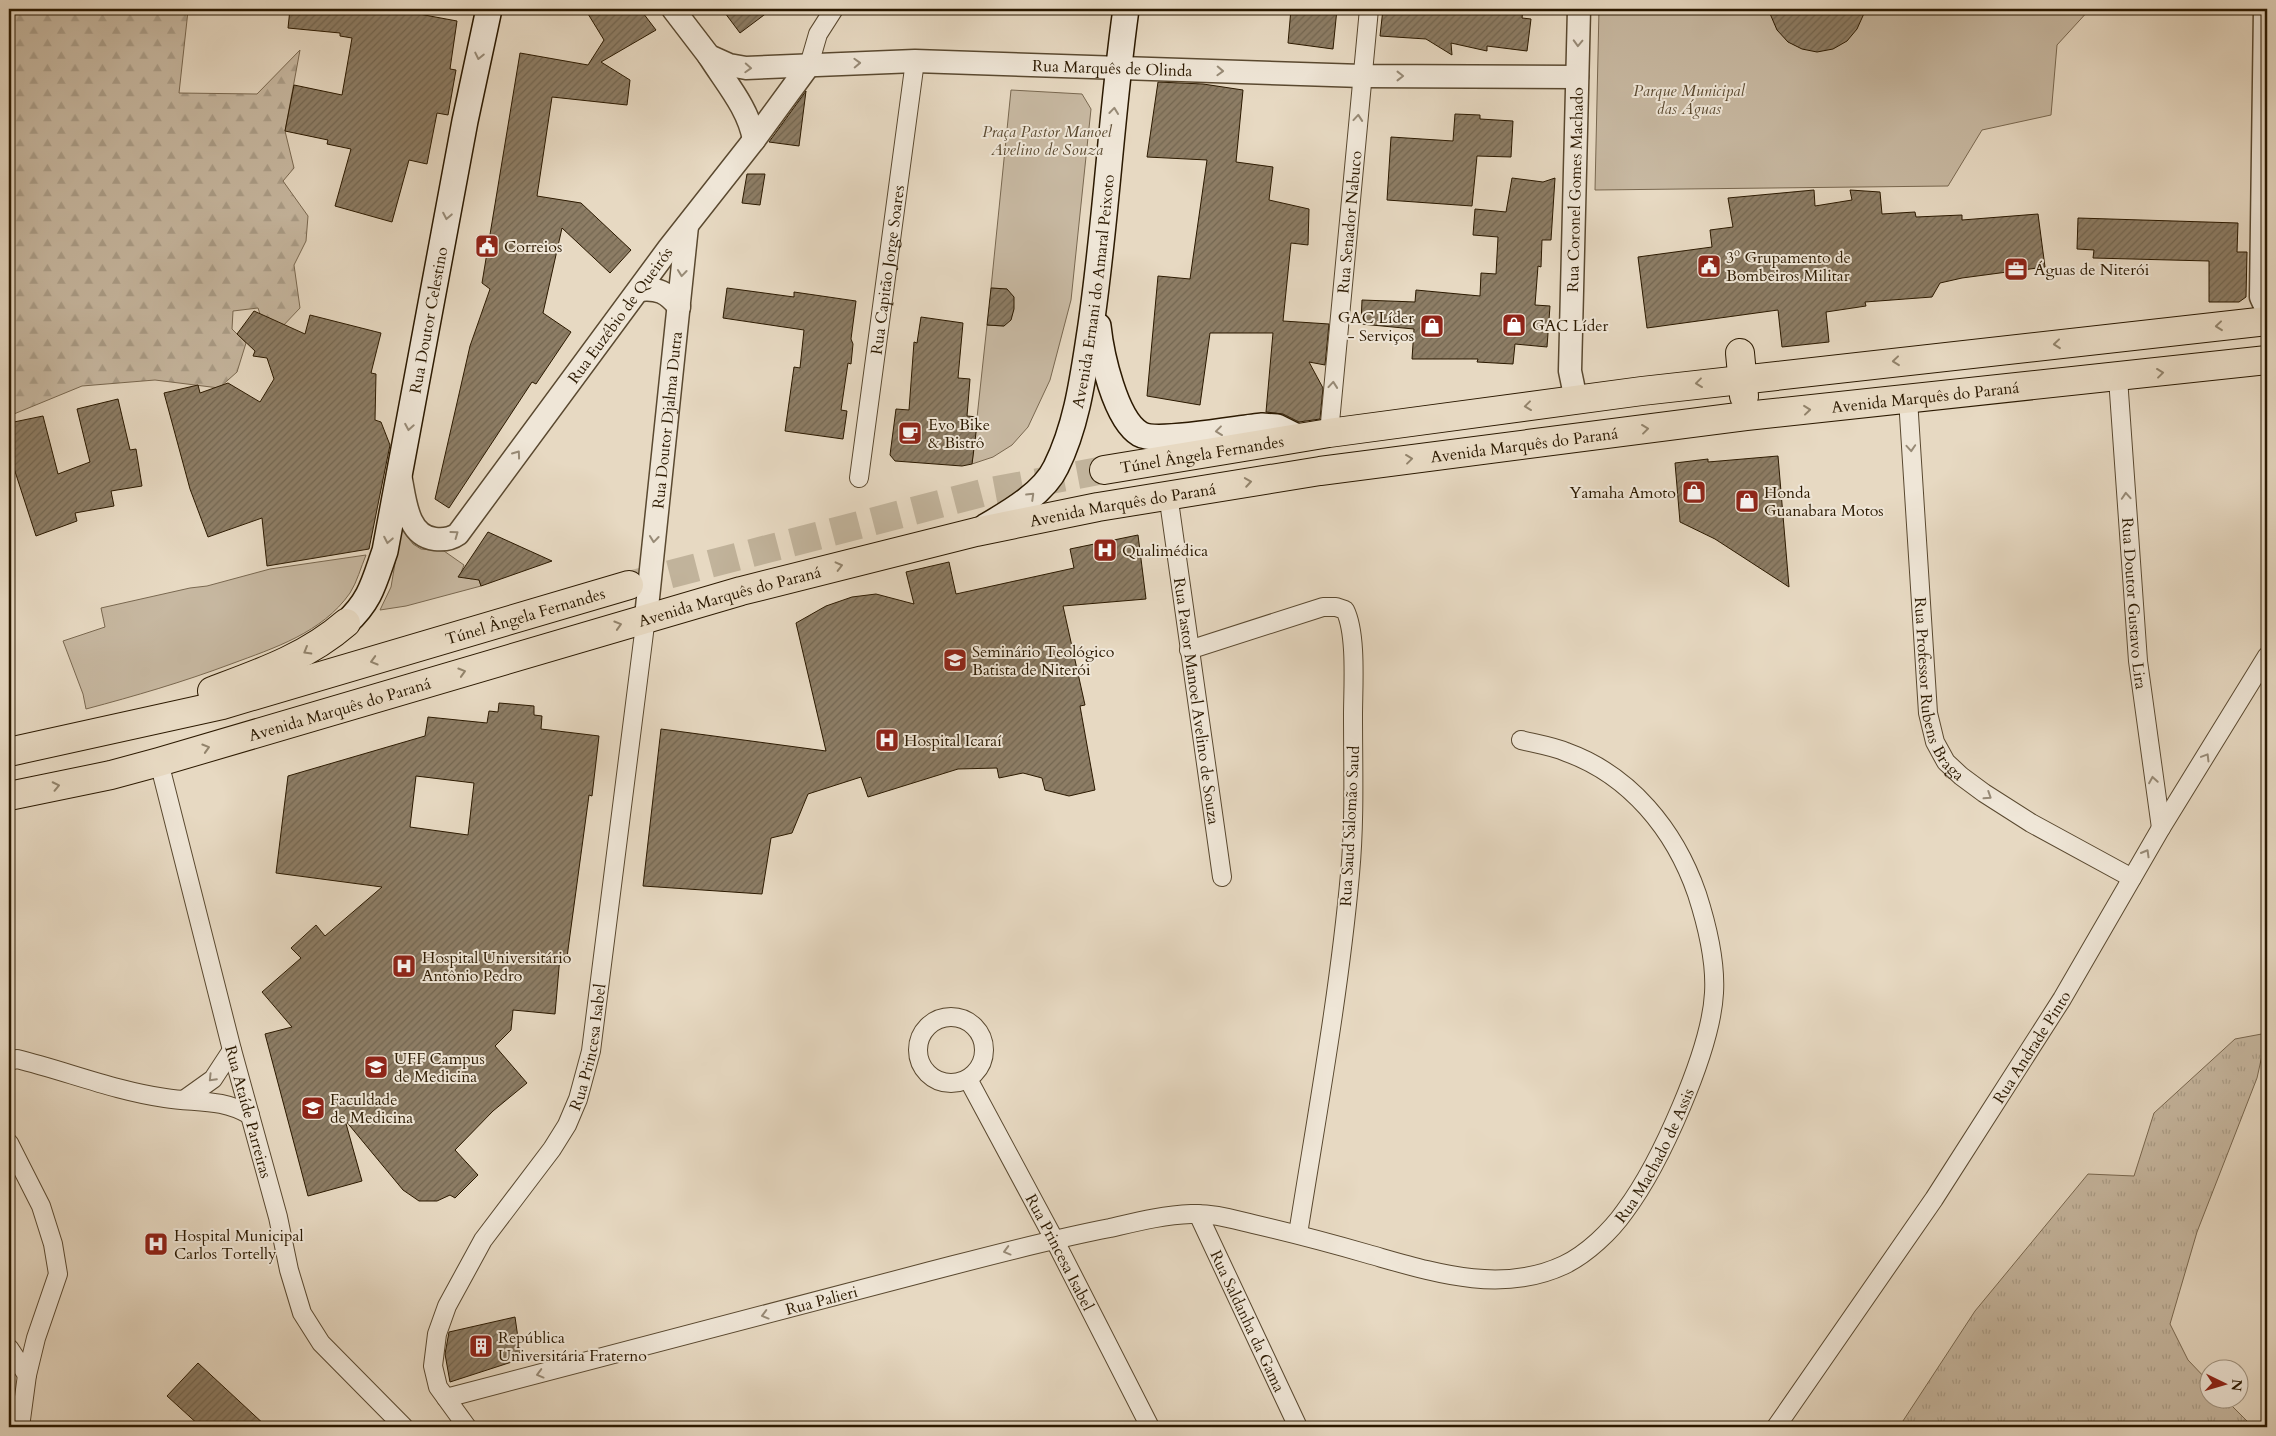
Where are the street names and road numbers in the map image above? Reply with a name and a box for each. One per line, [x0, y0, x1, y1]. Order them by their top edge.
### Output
street label: Rua Marquês de Olinda [1032, 55, 1193, 82]
street label: Rua Coronel Gomes Machado [1562, 87, 1589, 293]
street label: Rua Senador Nabuco [1332, 149, 1368, 295]
street label: Avenida Ernani do Amaral Peixoto [1067, 173, 1120, 410]
street label: Rua Capitão Jorge Soares [866, 184, 910, 356]
street label: Rua Euzébio de Queirós [563, 243, 678, 388]
street label: Rua Doutor Celestino [405, 245, 453, 395]
street label: Rua Doutor Djalma Dutra [647, 330, 688, 510]
street label: Avenida Marquês do Paraná [1830, 377, 2020, 419]
street label: Avenida Marquês do Paraná [1429, 423, 1619, 469]
street label: Túnel Ângela Fernandes [1118, 431, 1285, 479]
street label: Avenida Marquês do Paraná [1028, 478, 1218, 533]
street label: Rua Doutor Gustavo Lira [2116, 517, 2152, 691]
street label: Avenida Marquês do Paraná [636, 561, 823, 633]
street label: Rua Pastor Manoel Avelino de Souza [1168, 576, 1224, 826]
street label: Túnel Ângela Fernandes [443, 583, 608, 651]
street label: Rua Professor Rubens Braga [1909, 597, 1969, 786]
street label: Avenida Marquês do Paraná [246, 673, 434, 747]
street label: Rua Saud Salomão Saud [1335, 745, 1365, 907]
street label: Rua Princesa Isabel [564, 982, 611, 1114]
street label: Rua Andrade Pinto [1988, 987, 2077, 1108]
street label: Rua Ataíde Parreiras [219, 1043, 277, 1181]
street label: Rua Machado de Assis [1610, 1085, 1700, 1228]
street label: Rua Princesa Isabel [1020, 1190, 1099, 1315]
street label: Rua Saldanha da Gama [1204, 1247, 1290, 1396]
street label: Rua Palieri [783, 1281, 861, 1321]

